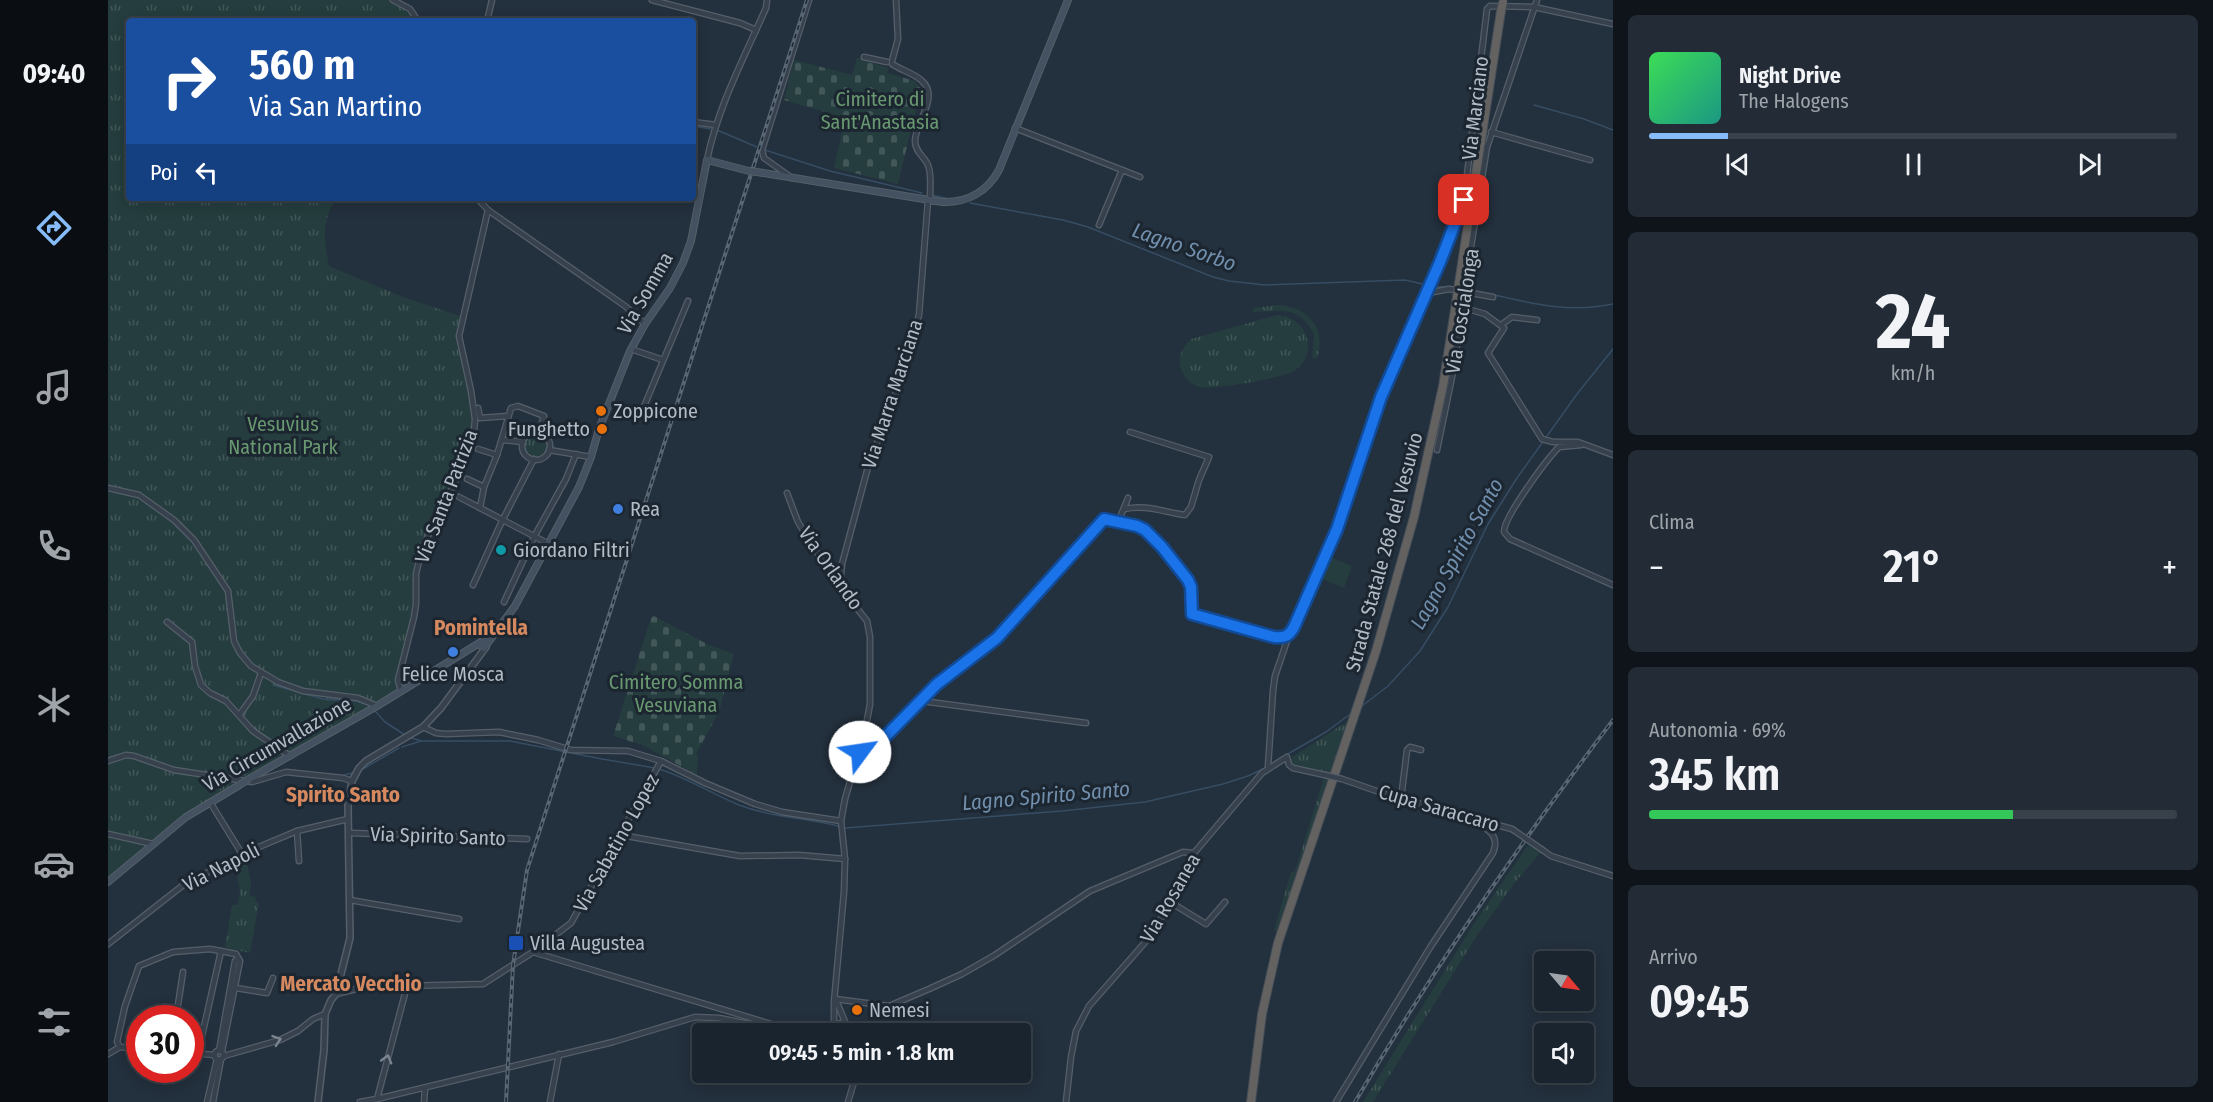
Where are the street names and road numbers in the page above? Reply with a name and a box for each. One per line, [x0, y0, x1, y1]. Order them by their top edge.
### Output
street label: Via Marciano [1457, 55, 1493, 161]
street label: Via Coscialonga [1440, 246, 1484, 376]
street label: Via Somma [612, 248, 678, 338]
street label: Via Marra Marciana [857, 316, 927, 472]
street label: Via Santa Patrizia [409, 426, 483, 566]
street label: Strada Statale 268 del Vesuvio [1340, 430, 1428, 674]
street label: Via Orlando [794, 522, 868, 614]
street label: Via Circumvallazione [198, 692, 356, 796]
street label: Via Sabatino Lopez [568, 770, 664, 916]
street label: Cupa Saraccaro [1376, 779, 1502, 837]
street label: Via Spirito Santo [370, 822, 506, 850]
street label: Via Napoli [179, 837, 263, 897]
street label: Via Rosanea [1135, 849, 1205, 947]

